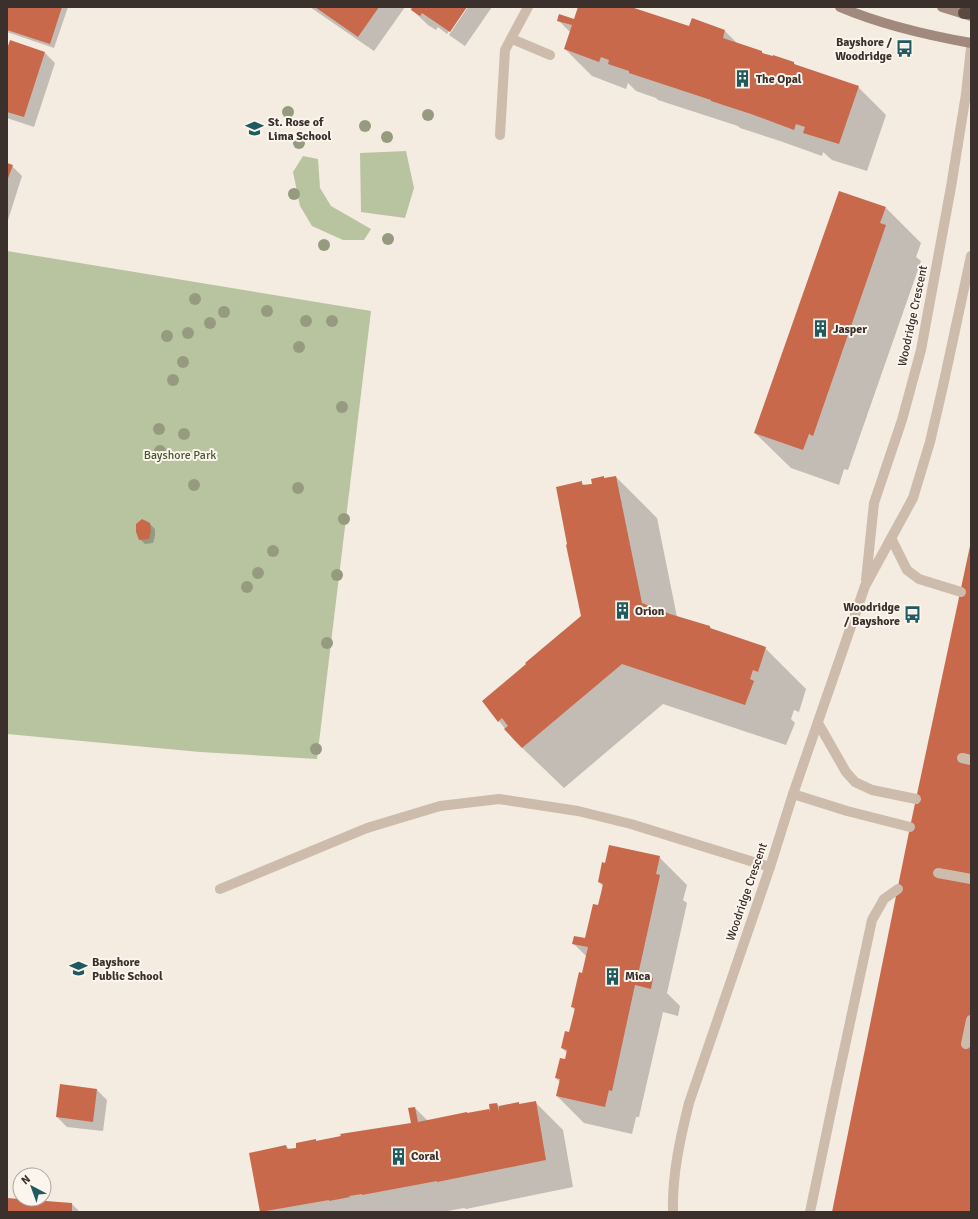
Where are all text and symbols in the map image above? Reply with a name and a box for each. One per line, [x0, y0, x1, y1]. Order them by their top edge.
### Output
place label: Bayshore / Woodridge [835, 35, 893, 64]
bus stop icon: Bayshore / Woodridge [895, 39, 915, 59]
building icon: The Opal [733, 69, 753, 89]
place label: The Opal [756, 72, 802, 87]
place label: St. Rose of Lima School [268, 115, 332, 144]
school or university icon: St. Rose of Lima School [245, 119, 265, 139]
street label: Woodridge Crescent [895, 264, 931, 368]
building icon: Jasper [810, 319, 830, 339]
place label: Jasper [833, 322, 867, 337]
park label: Bayshore Park [144, 448, 216, 463]
place label: Woodridge / Bayshore [843, 600, 900, 629]
building icon: Orion [612, 601, 632, 621]
place label: Orion [635, 604, 665, 619]
bus stop icon: Woodridge / Bayshore [903, 604, 923, 624]
street label: Woodridge Crescent [723, 841, 771, 943]
place label: Bayshore Public School [92, 955, 163, 984]
school or university icon: Bayshore Public School [69, 959, 89, 979]
building icon: Mica [602, 966, 622, 986]
place label: Mica [625, 969, 650, 984]
building icon: Coral [388, 1146, 408, 1166]
place label: Coral [411, 1149, 439, 1164]
north arrow [12, 1167, 52, 1207]
text: N [19, 1172, 33, 1187]

